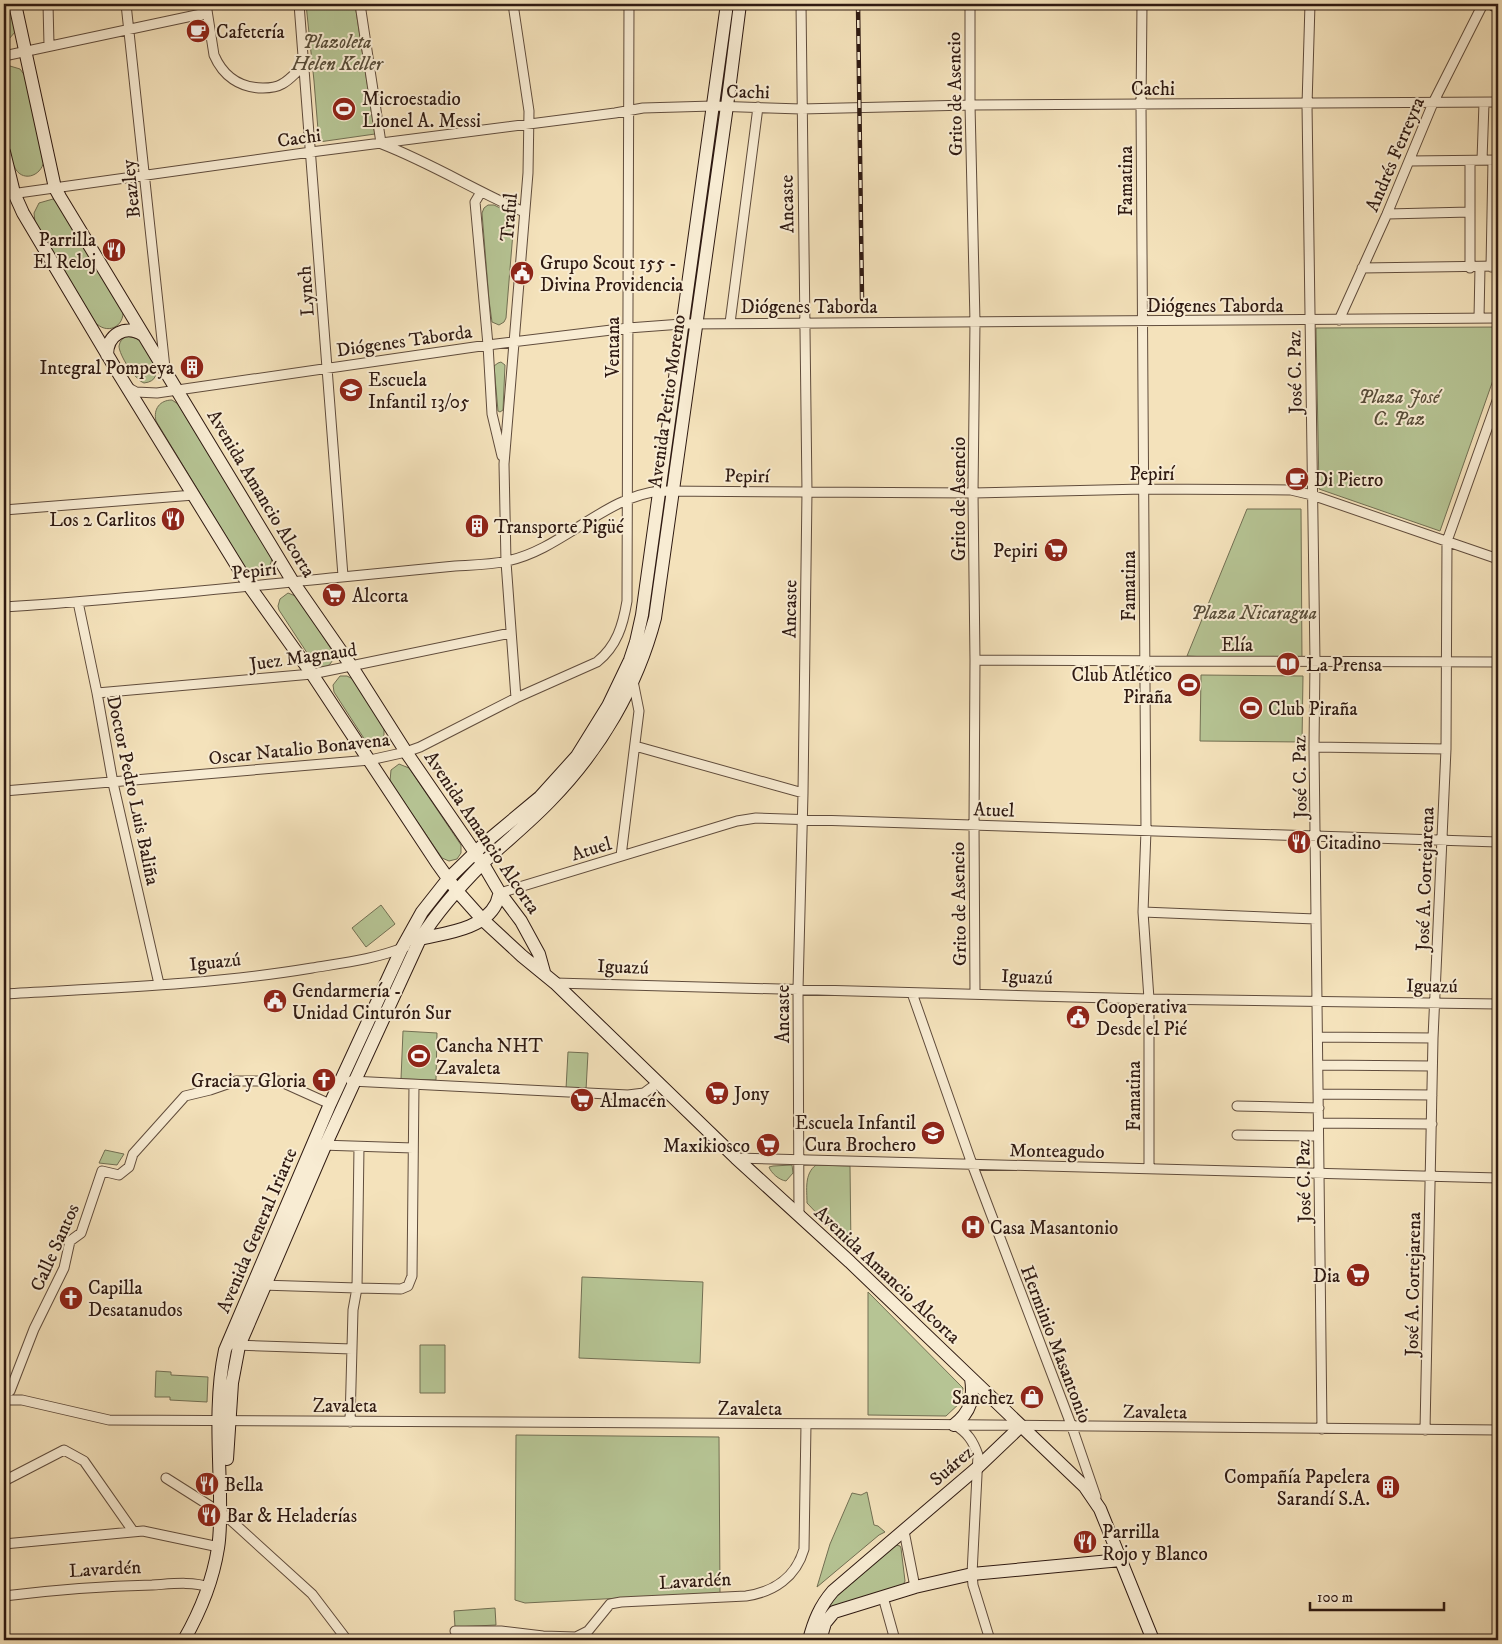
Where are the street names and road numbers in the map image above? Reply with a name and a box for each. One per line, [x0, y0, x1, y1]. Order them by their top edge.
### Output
street label: Grito de Asencio [943, 32, 968, 156]
street label: Cachi [1131, 78, 1175, 101]
street label: Cachi [726, 81, 770, 104]
street label: Andrés Ferreyra [1361, 94, 1430, 215]
street label: Cachi [276, 124, 323, 153]
street label: Famatina [1115, 146, 1138, 216]
street label: Beazley [117, 157, 146, 219]
street label: Ancaste [775, 174, 800, 233]
street label: Traful [496, 192, 523, 242]
street label: Lynch [293, 265, 320, 317]
street label: Diógenes Taborda [1147, 295, 1283, 318]
street label: Diógenes Taborda [741, 296, 877, 319]
street label: Avenida Perito Moreno [644, 313, 691, 489]
street label: Ventana [602, 317, 625, 378]
street label: Diógenes Taborda [335, 321, 474, 362]
street label: José C. Paz [1283, 330, 1308, 416]
street label: Avenida Amancio Alcorta [202, 406, 320, 582]
street label: Grito de Asencio [948, 437, 971, 561]
street label: Pepirí [1129, 463, 1176, 486]
street label: Pepirí [724, 465, 771, 488]
street label: Famatina [1118, 551, 1141, 621]
street label: Pepirí [231, 558, 279, 585]
street label: Ancaste [778, 579, 803, 638]
street label: Elía [1221, 634, 1253, 657]
street label: Juez Magnaud [246, 639, 359, 677]
street label: Doctor Pedro Luis Baliña [101, 693, 164, 887]
street label: Oscar Natalio Bonavena [208, 729, 391, 770]
street label: José C. Paz [1288, 735, 1313, 821]
street label: Avenida Amancio Alcorta [419, 747, 545, 919]
street label: Atuel [973, 798, 1015, 823]
street label: José A. Cortejarena [1411, 807, 1440, 954]
street label: Atuel [569, 832, 615, 866]
street label: Grito de Asencio [947, 842, 972, 966]
street label: Iguazú [188, 948, 242, 977]
street label: Iguazú [597, 955, 649, 980]
street label: Iguazú [1001, 965, 1053, 990]
street label: Iguazú [1406, 975, 1458, 998]
street label: Ancaste [772, 985, 795, 1043]
street label: Famatina [1123, 1061, 1146, 1131]
street label: Monteagudo [1009, 1139, 1105, 1164]
street label: José C. Paz [1292, 1139, 1317, 1225]
street label: Avenida General Iriarte [212, 1144, 303, 1317]
street label: Calle Santos [26, 1200, 85, 1295]
street label: Avenida Amancio Alcorta [809, 1201, 965, 1349]
street label: José A. Cortejarena [1401, 1212, 1426, 1358]
street label: Herminio Masantonio [1015, 1262, 1096, 1427]
street label: Zavaleta [313, 1395, 377, 1418]
street label: Zavaleta [718, 1398, 782, 1421]
street label: Zavaleta [1123, 1400, 1187, 1425]
street label: Suárez [925, 1441, 979, 1491]
street label: Lavardén [68, 1556, 142, 1583]
street label: Lavardén [658, 1568, 732, 1595]

